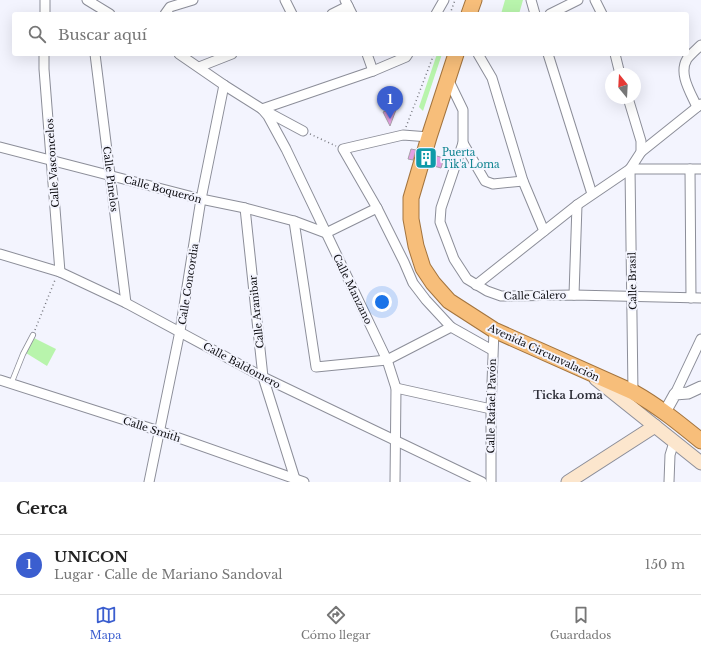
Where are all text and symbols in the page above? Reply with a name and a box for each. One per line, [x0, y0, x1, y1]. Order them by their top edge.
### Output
search box [12, 12, 689, 56]
icon: search [26, 23, 48, 45]
text: Buscar aquí [58, 25, 147, 44]
north arrow [605, 68, 641, 104]
pin: 1 [377, 86, 403, 119]
street label: Calle Vasconcelos [43, 117, 62, 208]
building icon: Puerta Tik'a Loma [413, 145, 439, 171]
street label: Calle Pinelos [100, 146, 121, 213]
place label: Puerta Tik'a Loma [442, 146, 500, 171]
street label: Calle Boquerón [123, 173, 203, 206]
street label: Calle Concordia [176, 242, 201, 326]
street label: Calle Manzano [330, 252, 375, 327]
street label: Calle Brasil [625, 252, 640, 310]
street label: Calle Aranibar [246, 275, 267, 349]
street label: Calle Calero [504, 288, 567, 303]
your location [372, 292, 392, 312]
street label: Avenida Circunvalación [485, 320, 602, 384]
street label: Calle Baldomero [201, 339, 283, 392]
street label: Calle Rafael Pavón [484, 358, 499, 454]
district label: Ticka Loma [533, 388, 604, 402]
street label: Calle Smith [121, 414, 182, 445]
text: Cerca [16, 498, 68, 519]
text: UNICON [54, 547, 128, 566]
text: 1 [26, 556, 32, 573]
text: 150 m [645, 556, 685, 573]
text: Lugar · Calle de Mariano Sandoval [54, 566, 283, 583]
tab: Mapa [90, 604, 121, 642]
tab: Cómo llegar [301, 604, 370, 642]
tab: Guardados [550, 604, 611, 642]

